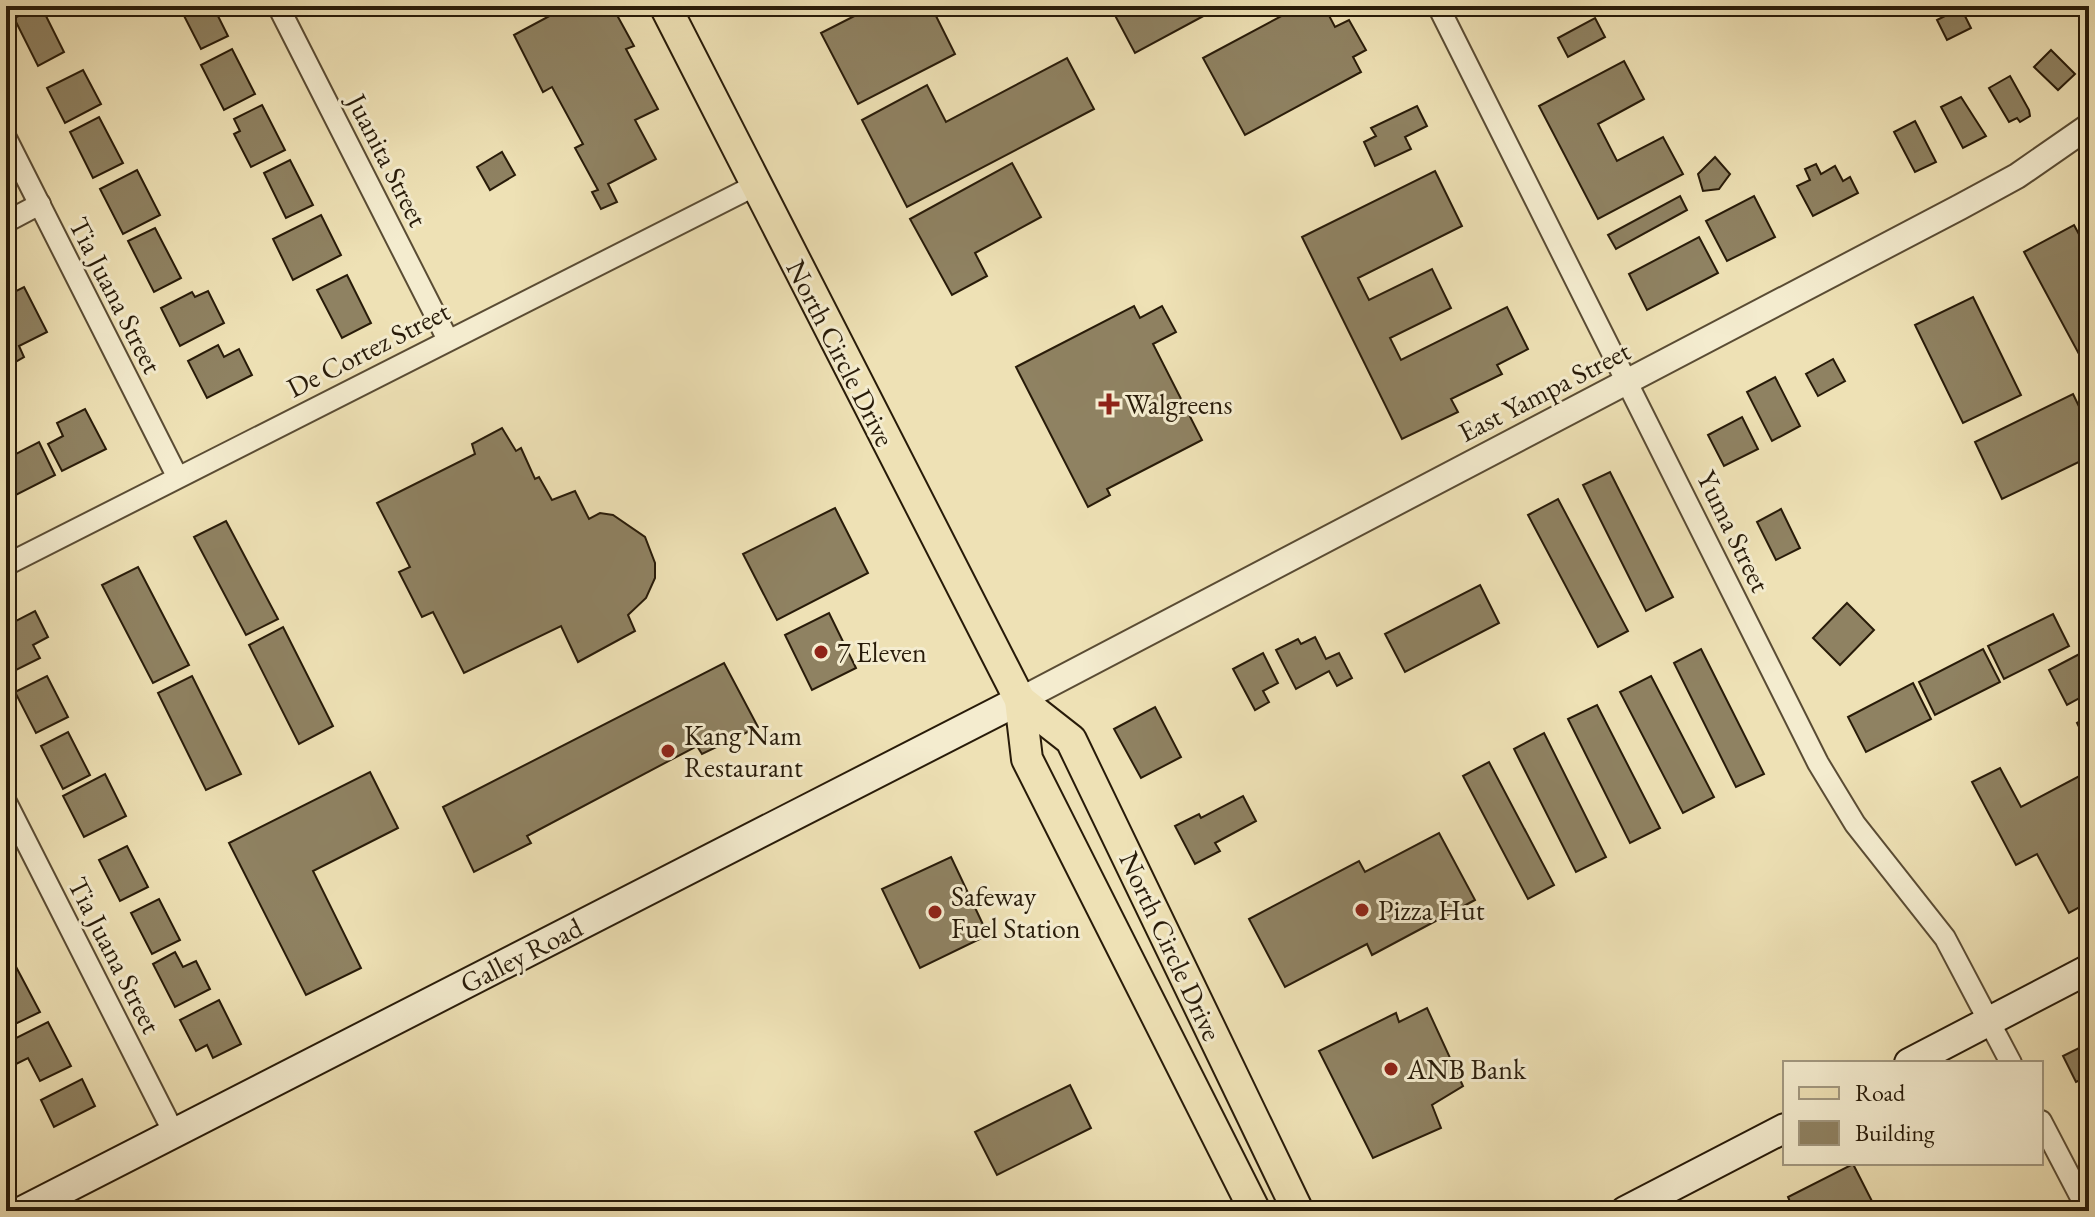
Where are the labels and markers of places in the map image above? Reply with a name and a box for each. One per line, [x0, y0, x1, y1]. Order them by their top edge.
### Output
place label: Walgreens [1125, 386, 1233, 422]
marker: Walgreens [1100, 395, 1118, 413]
place label: 7 Eleven [837, 634, 927, 670]
marker: 7 Eleven [812, 643, 830, 661]
place label: Kang Nam Restaurant [684, 717, 803, 785]
marker: Kang Nam Restaurant [659, 742, 677, 760]
place label: Safeway Fuel Station [951, 878, 1081, 946]
place label: Pizza Hut [1378, 892, 1485, 928]
marker: Pizza Hut [1353, 901, 1371, 919]
marker: Safeway Fuel Station [926, 903, 944, 921]
place label: ANB Bank [1406, 1051, 1527, 1087]
marker: ANB Bank [1382, 1060, 1400, 1078]

